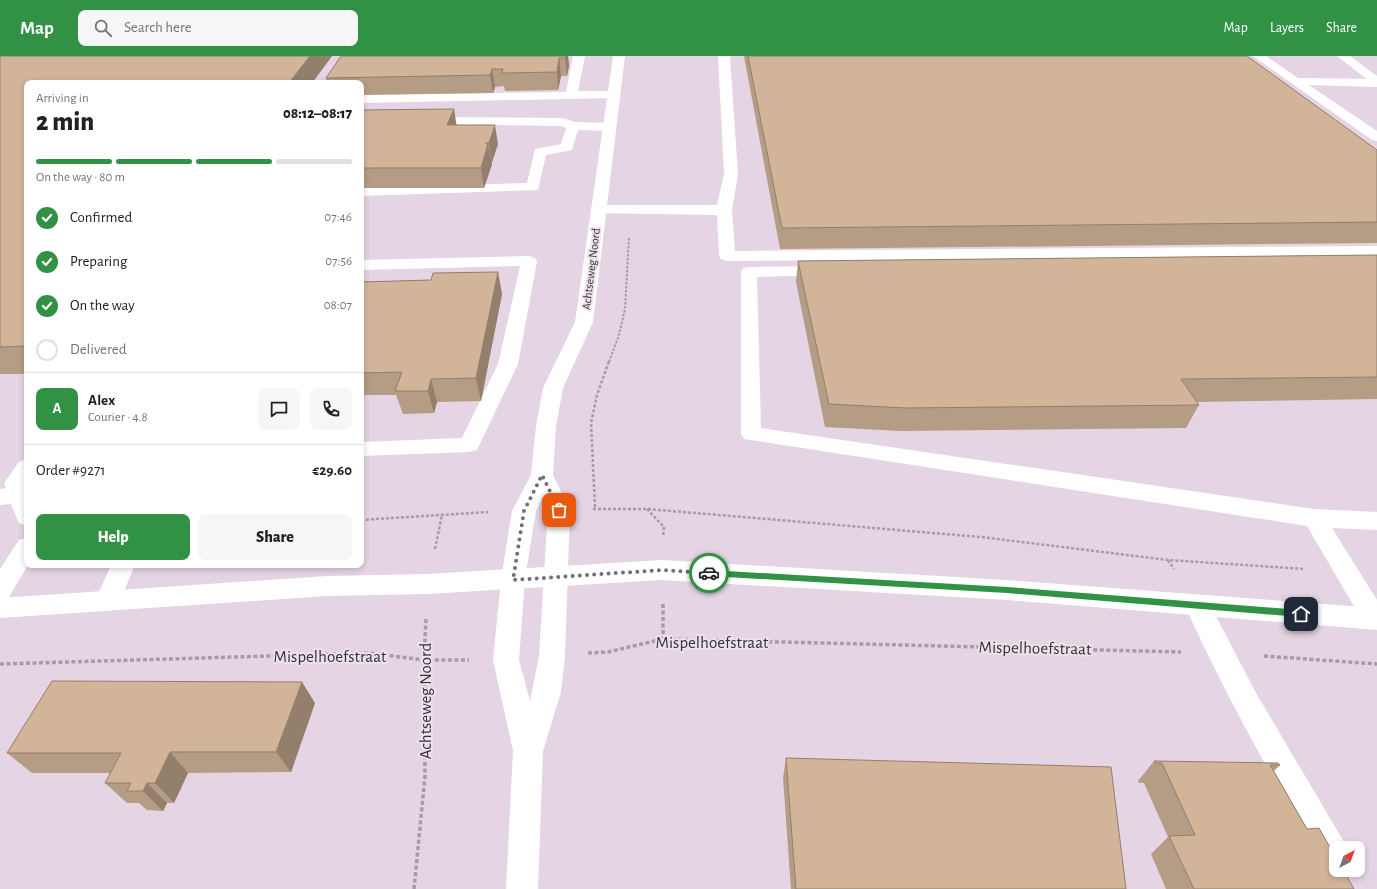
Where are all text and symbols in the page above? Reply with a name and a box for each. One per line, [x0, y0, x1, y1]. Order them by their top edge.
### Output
search box [78, 10, 358, 46]
icon: search [92, 17, 114, 39]
text: Map [20, 19, 54, 38]
text: Search here [124, 20, 192, 35]
text: Map [1223, 21, 1248, 35]
text: Layers [1270, 21, 1304, 35]
text: Share [1326, 21, 1357, 35]
text: Arriving in [36, 92, 89, 105]
text: 08:12–08:17 [283, 106, 352, 121]
text: 2 min [36, 109, 94, 135]
text: On the way · 80 m [36, 171, 125, 184]
icon: check [36, 207, 58, 229]
text: Confirmed [70, 210, 132, 225]
text: 07:46 [324, 211, 352, 224]
street label: Achtseweg Noord [580, 227, 602, 311]
icon: check [36, 251, 58, 273]
text: Preparing [70, 254, 127, 269]
text: 07:56 [325, 255, 352, 268]
icon: check [36, 295, 58, 317]
text: On the way [70, 298, 135, 313]
text: 08:07 [324, 299, 352, 312]
text: Delivered [70, 342, 127, 357]
button: chat [258, 388, 300, 430]
button: phone [310, 388, 352, 430]
text: Alex [88, 393, 115, 408]
text: A [52, 401, 62, 416]
text: Courier · 4.8 [88, 411, 148, 424]
text: Order #9271 [36, 463, 105, 478]
text: €29.60 [312, 463, 352, 478]
pin [542, 493, 576, 527]
icon: bag [548, 499, 570, 521]
button: Help [36, 514, 190, 560]
button: Share [198, 514, 352, 560]
courier [689, 553, 729, 593]
icon: car [698, 562, 720, 584]
pin [1284, 597, 1318, 631]
icon: home [1290, 603, 1312, 625]
street label: Mispelhoefstraat [656, 634, 769, 651]
street label: Mispelhoefstraat [978, 639, 1092, 657]
street label: Achtseweg Noord [417, 643, 434, 759]
street label: Mispelhoefstraat [274, 648, 387, 665]
north arrow [1329, 841, 1365, 877]
map controls [1329, 841, 1365, 877]

